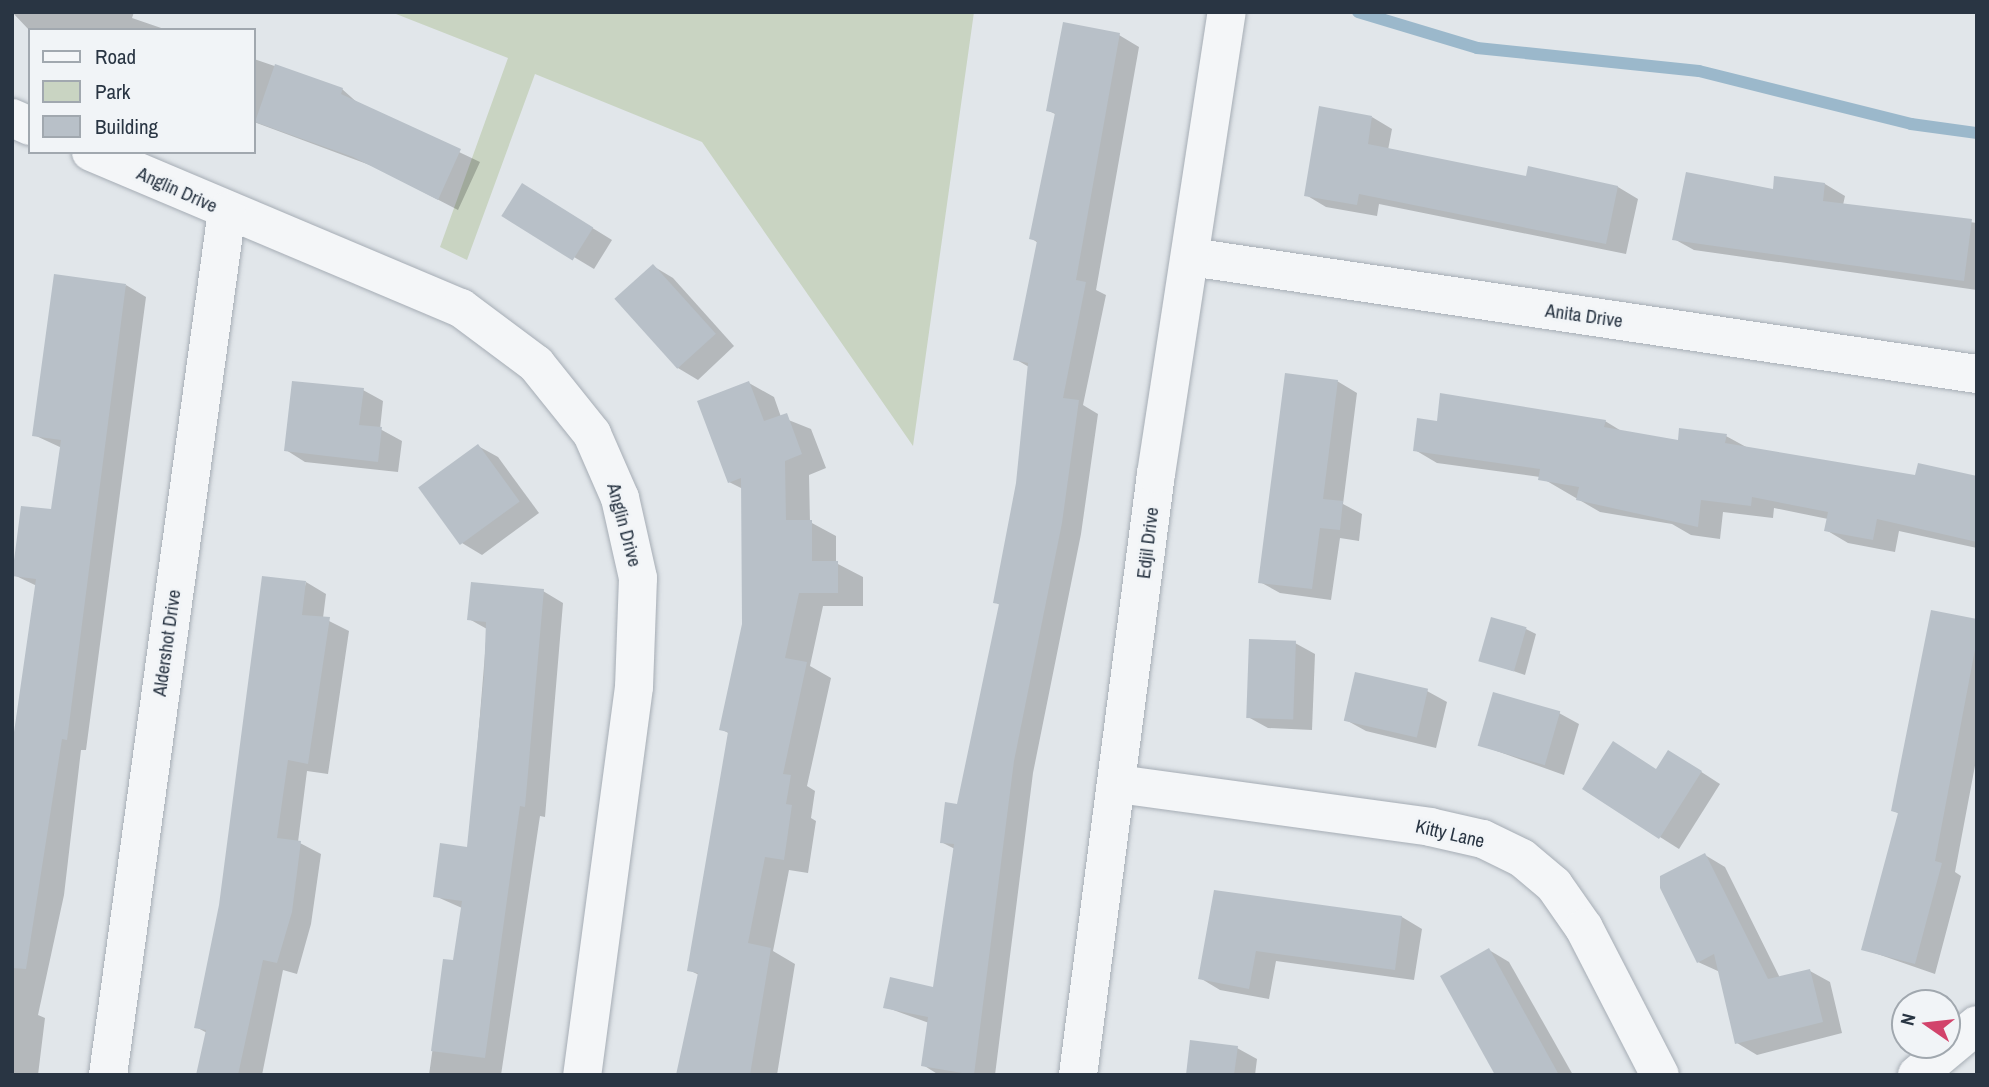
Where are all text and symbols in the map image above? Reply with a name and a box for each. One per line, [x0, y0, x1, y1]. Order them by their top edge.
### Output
legend [28, 28, 256, 154]
text: Road [95, 42, 136, 71]
text: Park [95, 77, 130, 106]
text: Building [95, 112, 158, 141]
street label: Anglin Drive [133, 162, 221, 218]
street label: Anita Drive [1544, 299, 1624, 333]
street label: Anglin Drive [602, 481, 646, 569]
street label: Edjil Drive [1132, 506, 1164, 580]
street label: Aldershot Drive [148, 588, 186, 698]
street label: Kitty Lane [1413, 815, 1487, 853]
north arrow [1891, 989, 1961, 1059]
text: N [1894, 1011, 1922, 1028]

